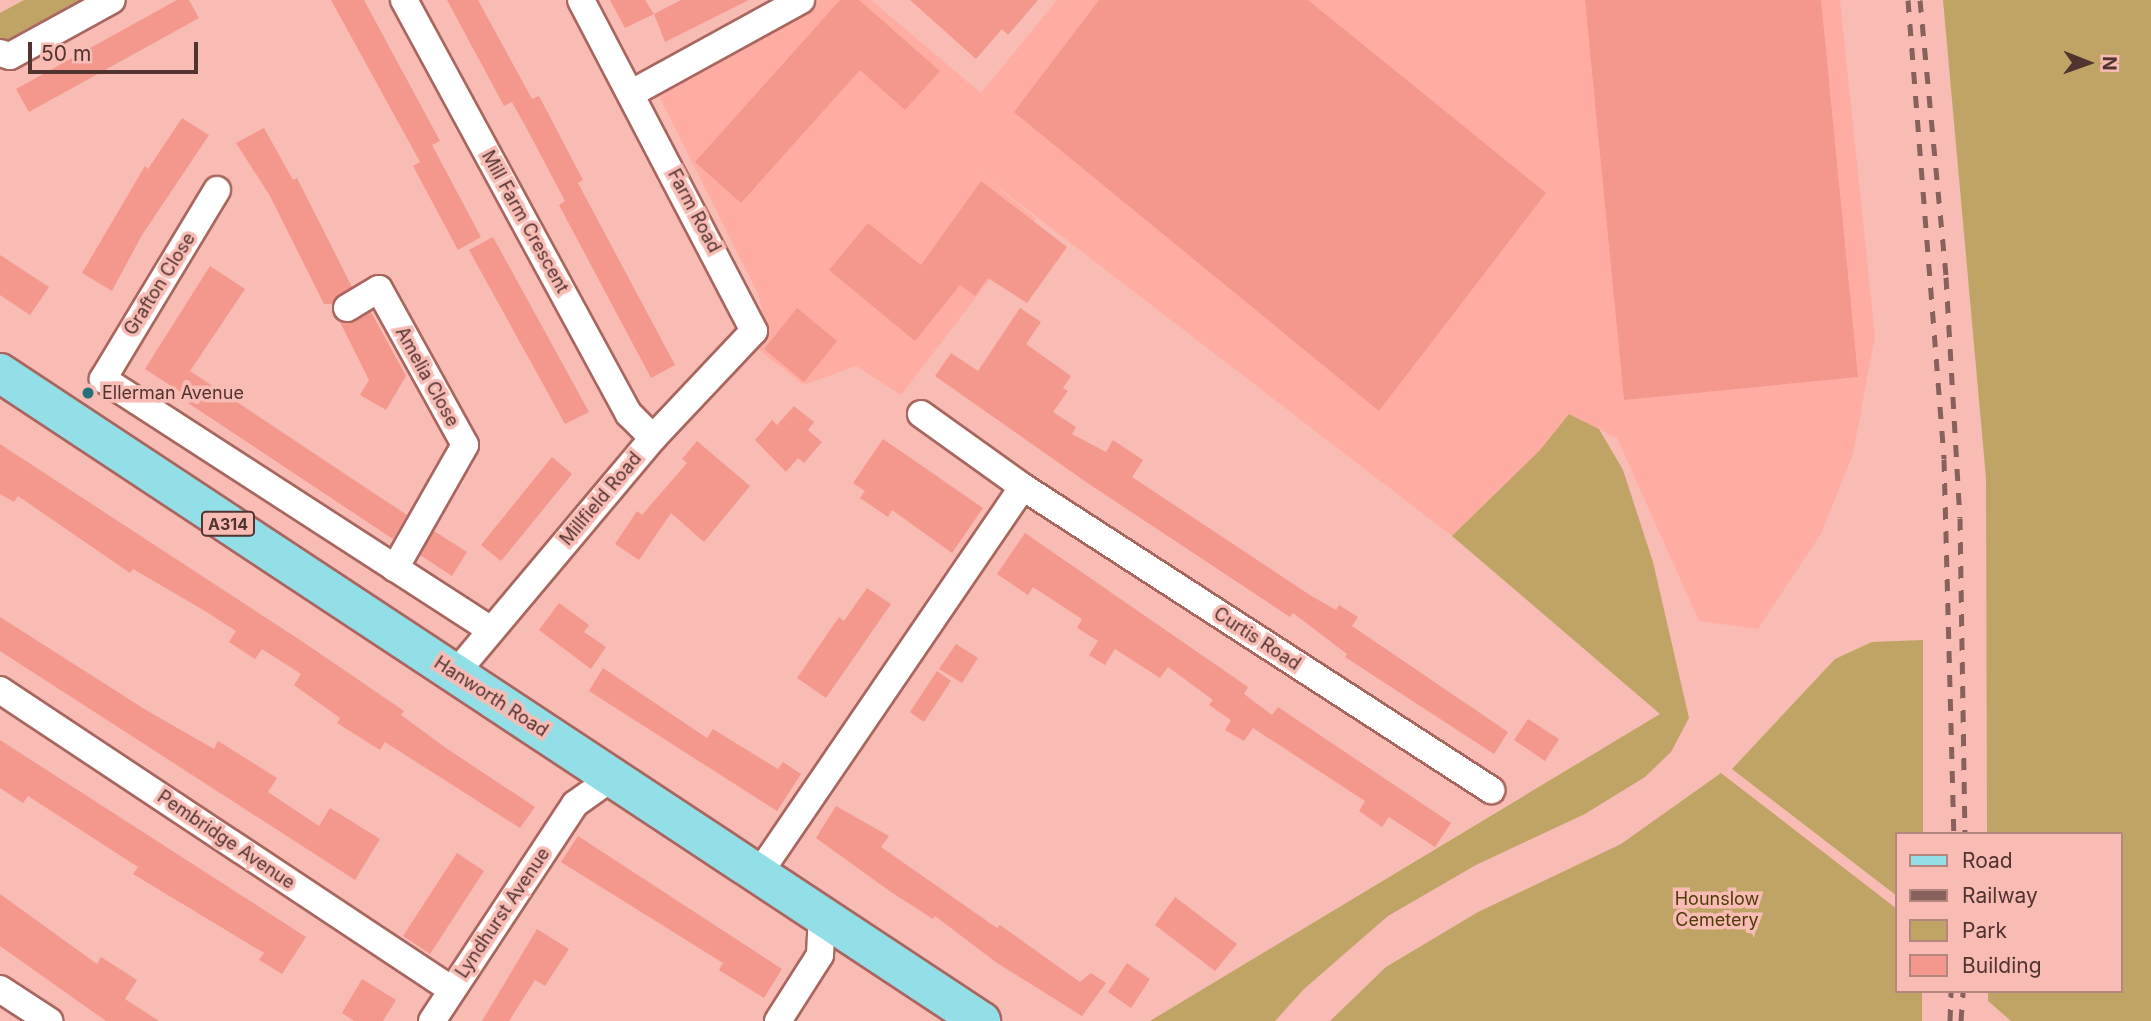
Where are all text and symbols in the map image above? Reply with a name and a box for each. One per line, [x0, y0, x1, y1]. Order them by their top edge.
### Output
scale bar [32, 28, 201, 72]
north arrow [2053, 28, 2123, 98]
text: 50 m [41, 41, 91, 66]
text: N [2098, 56, 2121, 71]
street label: Mill Farm Crescent [477, 147, 573, 297]
street label: Farm Road [663, 165, 725, 257]
street label: Grafton Close [120, 229, 200, 339]
street label: Amelia Close [391, 323, 463, 431]
place label: Ellerman Avenue [102, 382, 244, 404]
marker: Ellerman Avenue [80, 385, 96, 401]
street label: Millfield Road [556, 448, 646, 550]
road number: A314 [200, 512, 256, 537]
street label: Curtis Road [1210, 603, 1304, 675]
street label: Hanworth Road [430, 652, 552, 742]
street label: Pembridge Avenue [153, 786, 299, 894]
legend [1896, 832, 2123, 993]
street label: Lyndhurst Avenue [451, 844, 555, 982]
text: Road [1962, 848, 2013, 873]
text: Railway [1962, 883, 2038, 908]
park label: Hounslow Cemetery [1675, 889, 1759, 932]
text: Park [1962, 918, 2007, 943]
text: Building [1962, 953, 2042, 978]

